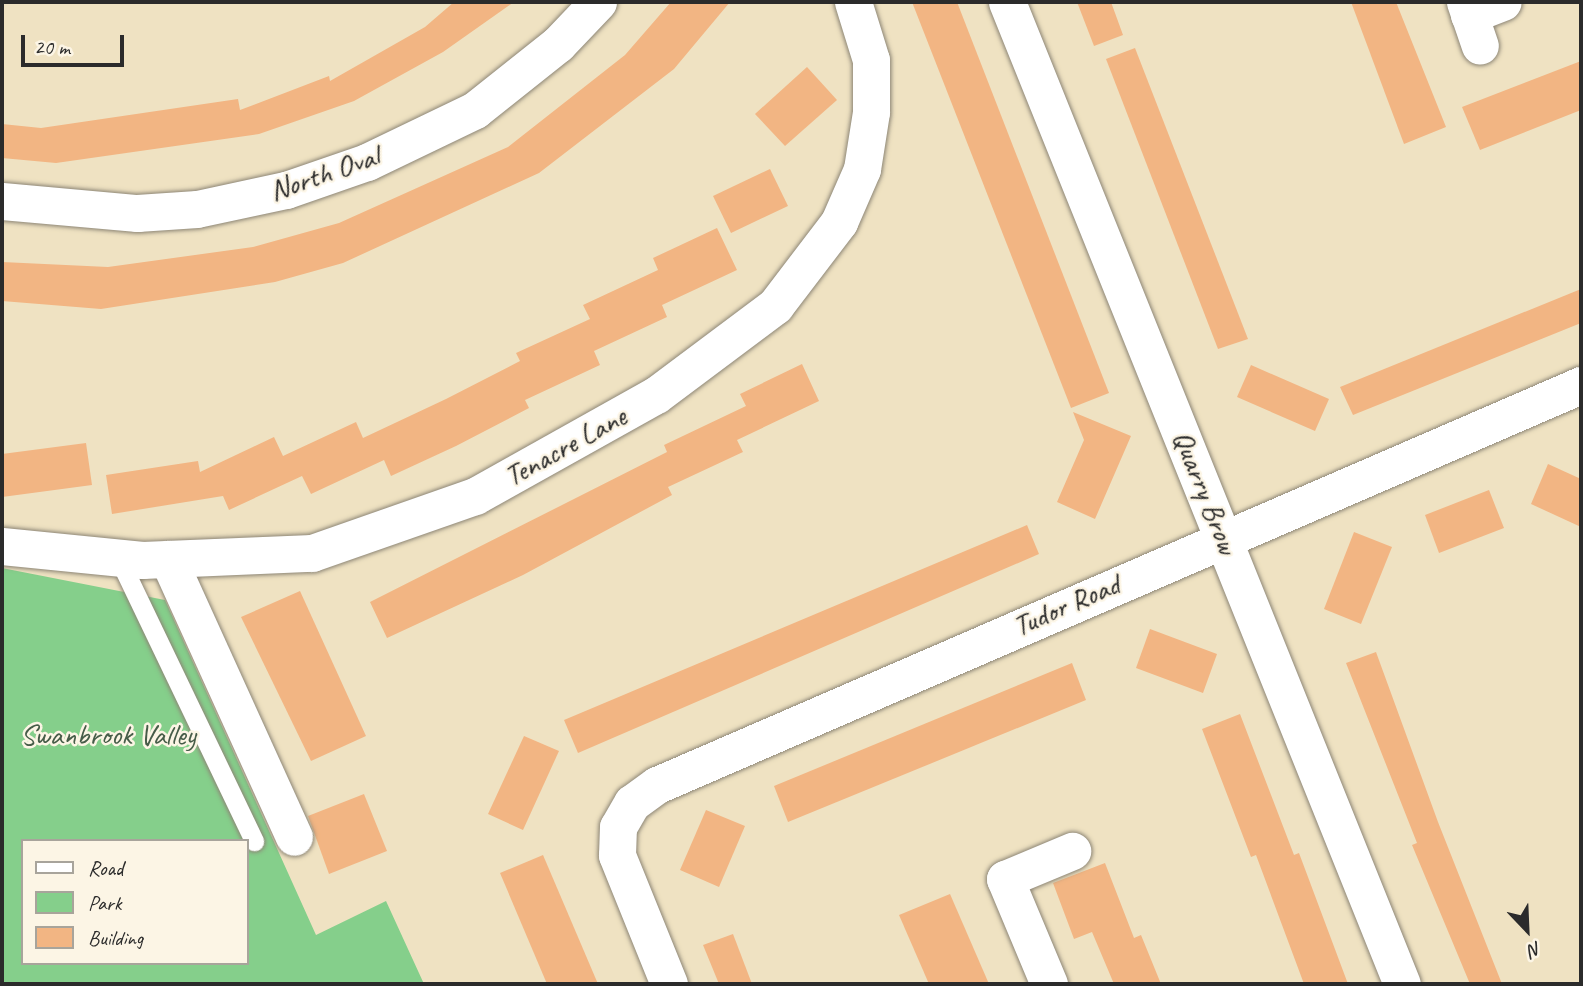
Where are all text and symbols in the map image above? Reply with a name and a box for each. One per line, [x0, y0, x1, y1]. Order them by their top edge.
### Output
scale bar [24, 21, 128, 65]
text: 20 m [34, 34, 70, 60]
street label: North Oval [264, 137, 384, 209]
street label: Tenacre Lane [498, 398, 632, 494]
street label: Quarry Brow [1165, 425, 1247, 559]
street label: Tudor Road [1007, 566, 1125, 644]
park label: Swanbrook Valley [20, 716, 196, 752]
legend [21, 839, 248, 965]
text: Road [88, 855, 123, 881]
text: Park [88, 890, 121, 916]
north arrow [1492, 895, 1562, 965]
text: Building [88, 925, 143, 951]
text: N [1525, 936, 1545, 963]

